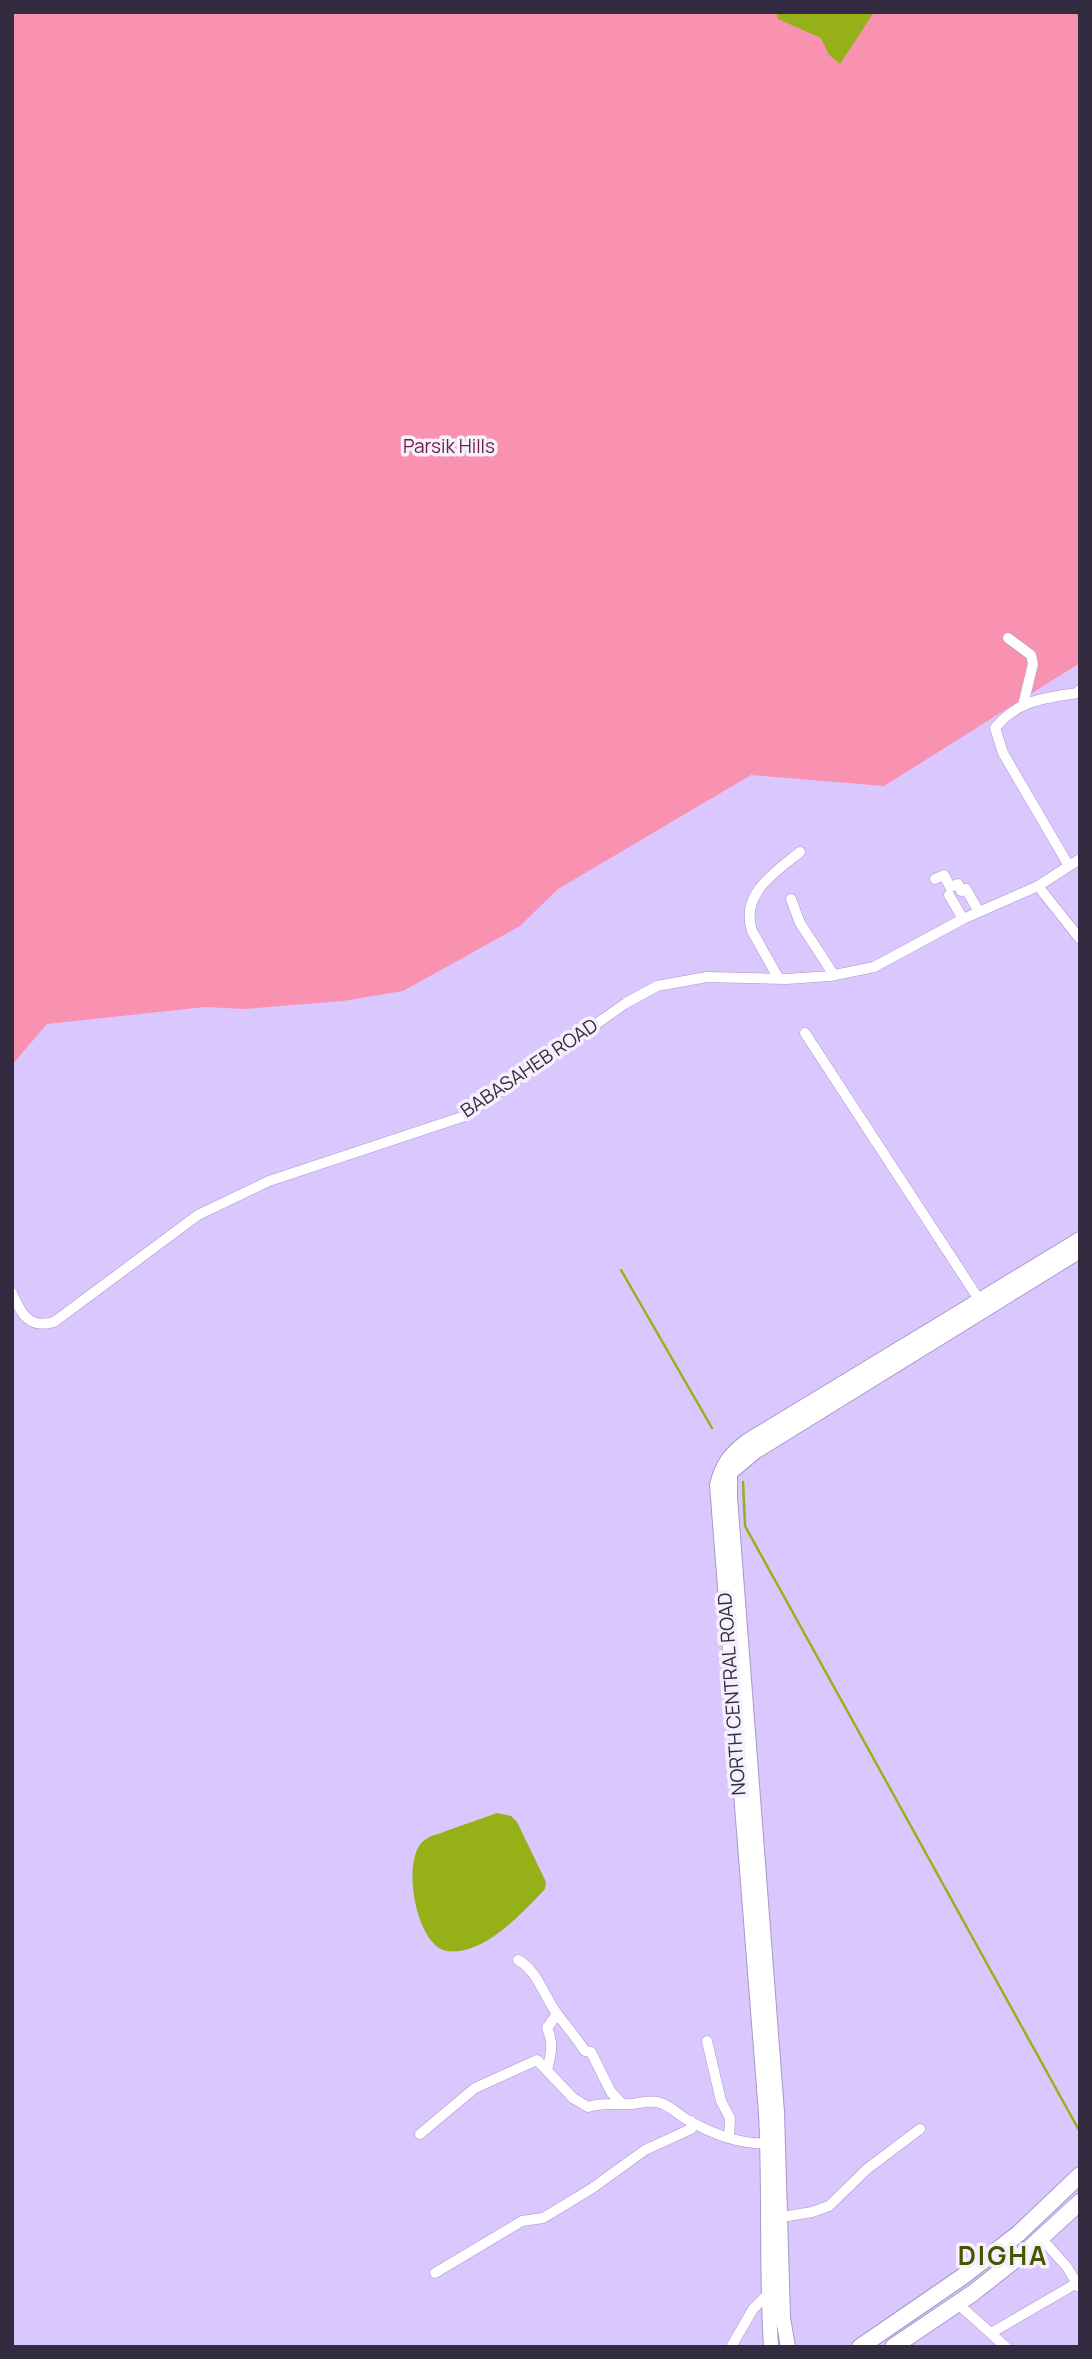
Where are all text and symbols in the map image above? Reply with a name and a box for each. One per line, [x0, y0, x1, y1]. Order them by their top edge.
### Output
park label: Parsik Hills [403, 437, 495, 459]
street label: BABASAHEB ROAD [457, 1015, 603, 1123]
street label: NORTH CENTRAL ROAD [715, 1592, 751, 1796]
district label: DIGHA [958, 2242, 1048, 2274]

